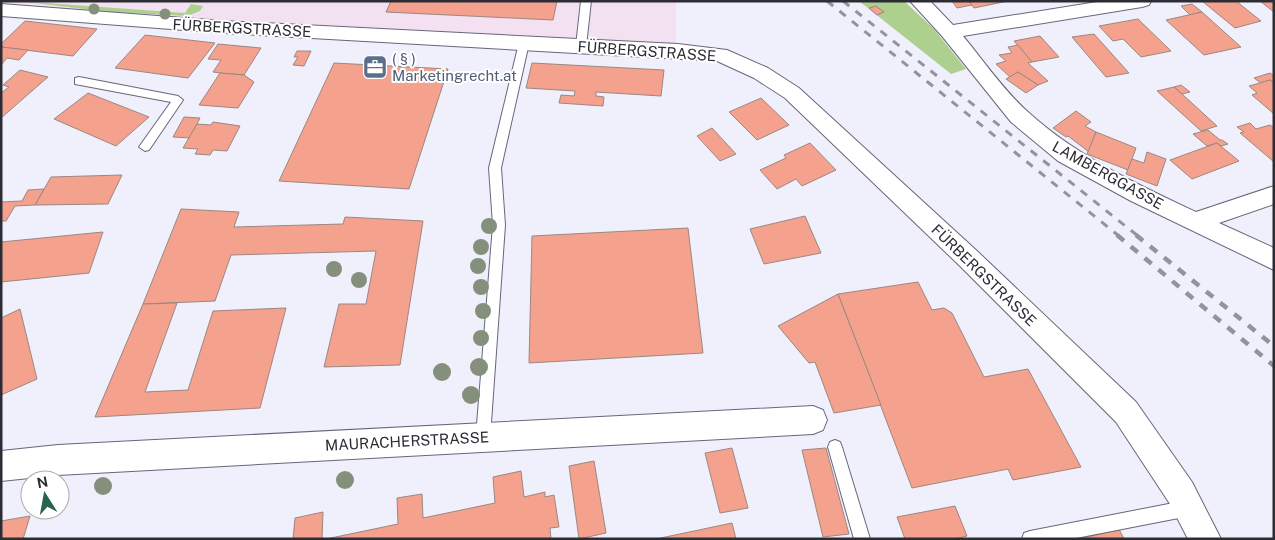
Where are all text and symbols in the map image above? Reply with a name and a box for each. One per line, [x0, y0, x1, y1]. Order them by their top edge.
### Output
street label: FÜRBERGSTRASSE [172, 15, 312, 40]
street label: FÜRBERGSTRASSE [577, 37, 717, 64]
place label: ( § ) Marketingrecht.at [392, 50, 517, 84]
office icon: ( § ) Marketingrecht.at [362, 54, 388, 80]
street label: LAMBERGGASSE [1050, 137, 1166, 213]
street label: FÜRBERGSTRASSE [928, 220, 1041, 329]
street label: MAURACHERSTRASSE [325, 428, 489, 454]
north arrow [20, 470, 70, 520]
text: N [36, 473, 49, 491]

